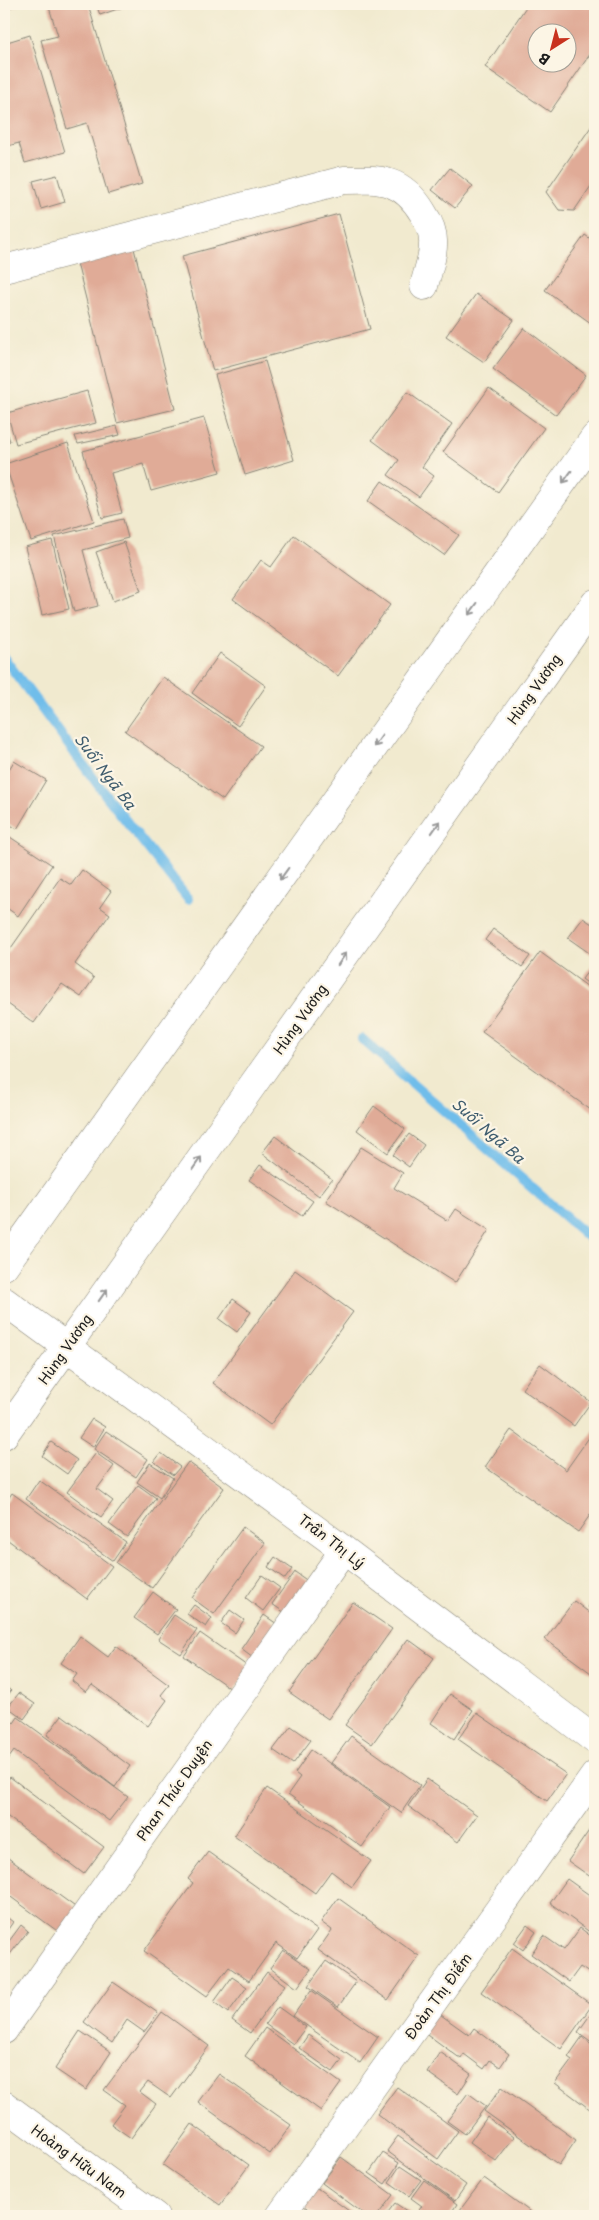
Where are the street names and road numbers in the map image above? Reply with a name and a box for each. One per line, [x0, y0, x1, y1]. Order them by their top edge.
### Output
street label: Hùng Vương [502, 649, 566, 729]
street label: Hùng Vương [268, 979, 332, 1059]
street label: Hùng Vương [33, 1309, 97, 1389]
street label: Trần Thị Lý [294, 1509, 370, 1573]
street label: Phan Thúc Duyện [131, 1735, 217, 1845]
street label: Đoàn Thị Điểm [399, 1948, 477, 2044]
street label: Hoàng Hữu Nam [27, 2119, 131, 2203]

